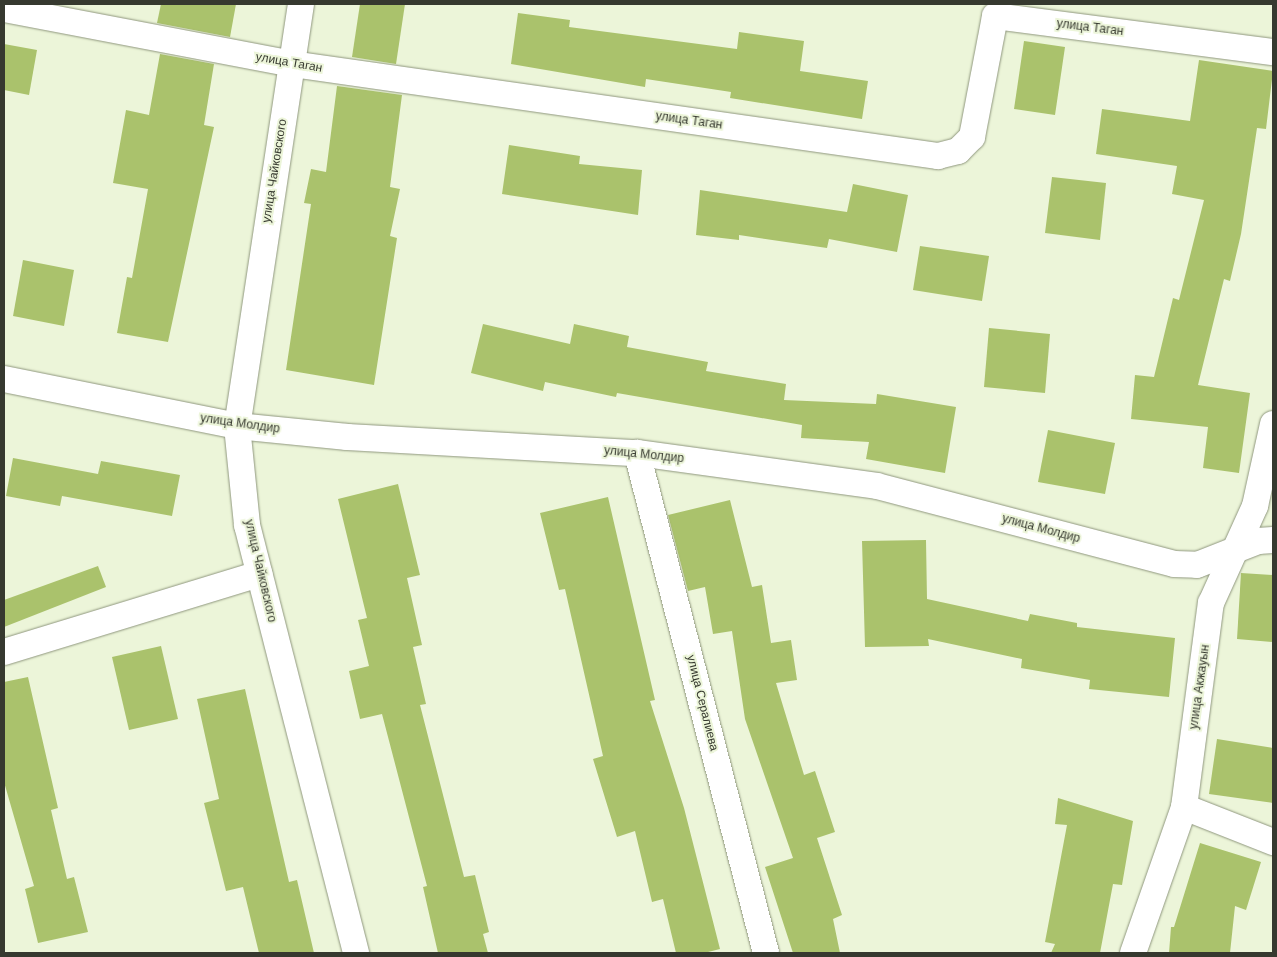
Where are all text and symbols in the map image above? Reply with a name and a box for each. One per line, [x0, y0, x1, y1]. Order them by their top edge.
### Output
street label: улица Таган [1056, 17, 1124, 39]
street label: улица Таган [255, 50, 323, 76]
street label: улица Таган [655, 109, 723, 133]
street label: улица Чайковского [260, 118, 290, 224]
street label: улица Молдир [199, 411, 281, 437]
street label: улица Молдир [603, 444, 685, 466]
street label: улица Молдир [1000, 512, 1082, 546]
street label: улица Чайковского [241, 518, 279, 624]
street label: улица Акжауын [1187, 644, 1213, 730]
street label: улица Сералиева [683, 654, 721, 752]

